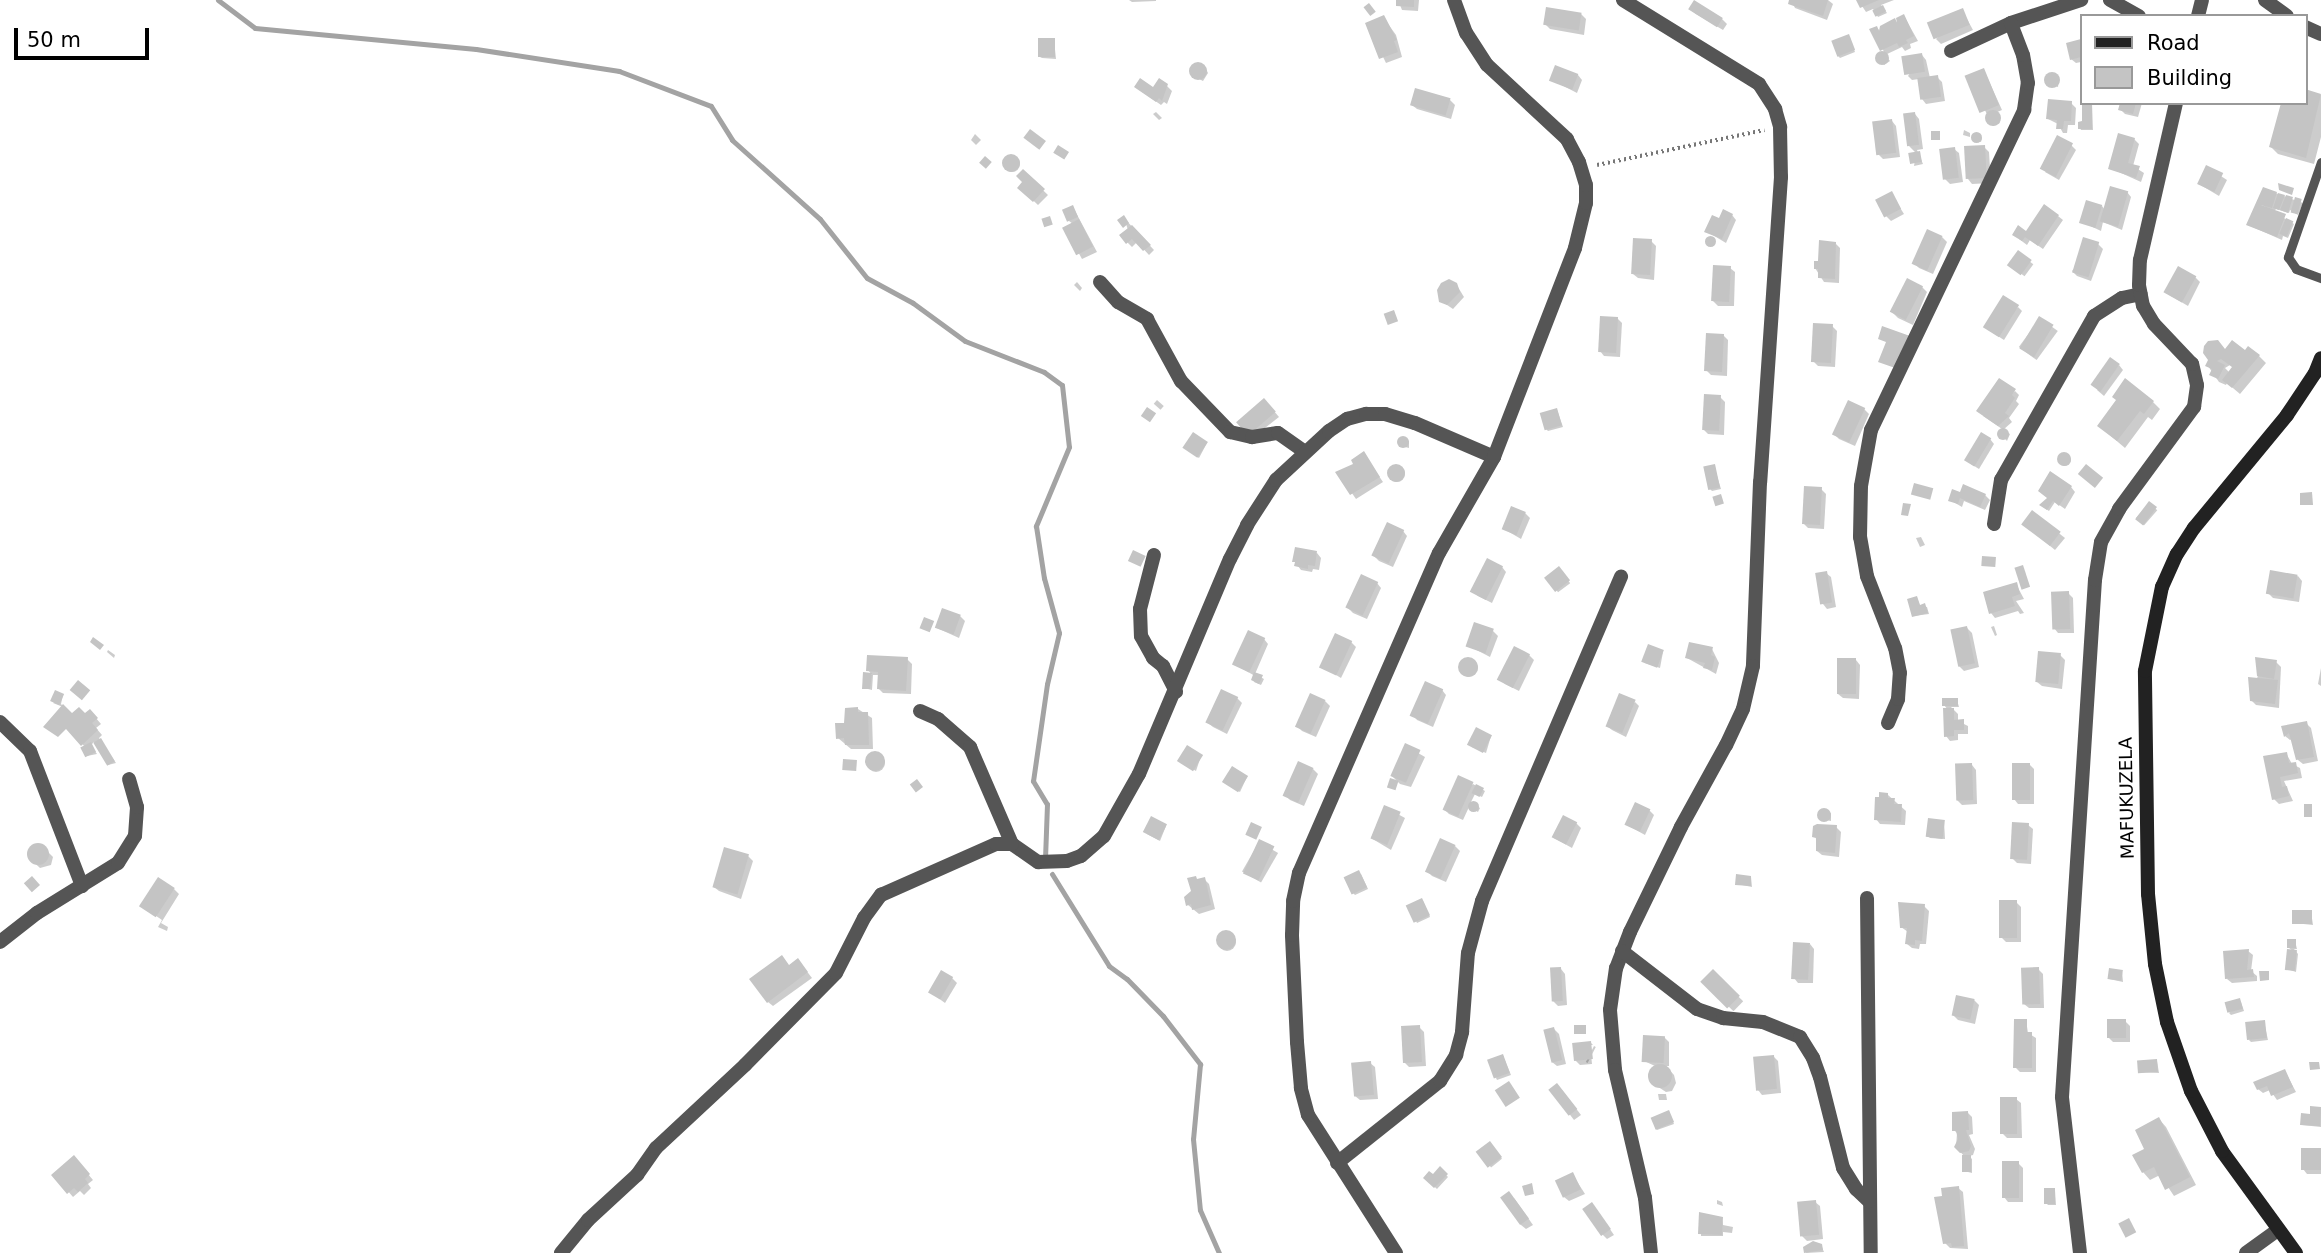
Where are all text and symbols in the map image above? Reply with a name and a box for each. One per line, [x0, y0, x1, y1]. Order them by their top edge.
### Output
scale bar [18, 14, 152, 58]
legend [2080, 14, 2307, 105]
text: 50 m [27, 28, 81, 52]
text: Road [2147, 31, 2200, 55]
text: Building [2147, 66, 2232, 90]
street label: MAFUKUZELA [2115, 737, 2139, 859]

